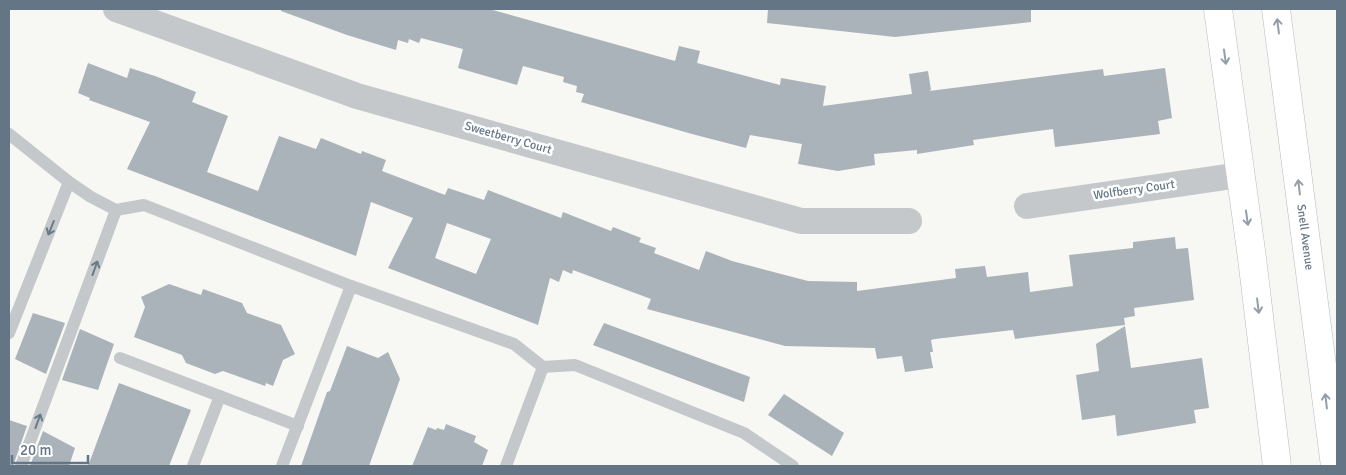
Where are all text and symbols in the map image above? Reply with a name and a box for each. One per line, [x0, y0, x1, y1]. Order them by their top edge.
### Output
one-way arrow [1273, 19, 1283, 35]
one-way arrow [1220, 49, 1230, 65]
street label: Sweetberry Court [463, 118, 553, 158]
street label: Wolfberry Court [1092, 177, 1176, 203]
one-way arrow [1294, 180, 1304, 196]
street label: Snell Avenue [1294, 203, 1317, 271]
one-way arrow [1242, 210, 1252, 226]
one-way arrow [46, 220, 55, 235]
one-way arrow [91, 261, 100, 276]
one-way arrow [1253, 298, 1263, 314]
one-way arrow [1321, 393, 1331, 409]
one-way arrow [34, 413, 43, 429]
scale bar [12, 432, 89, 464]
text: 20 m [20, 441, 51, 459]

